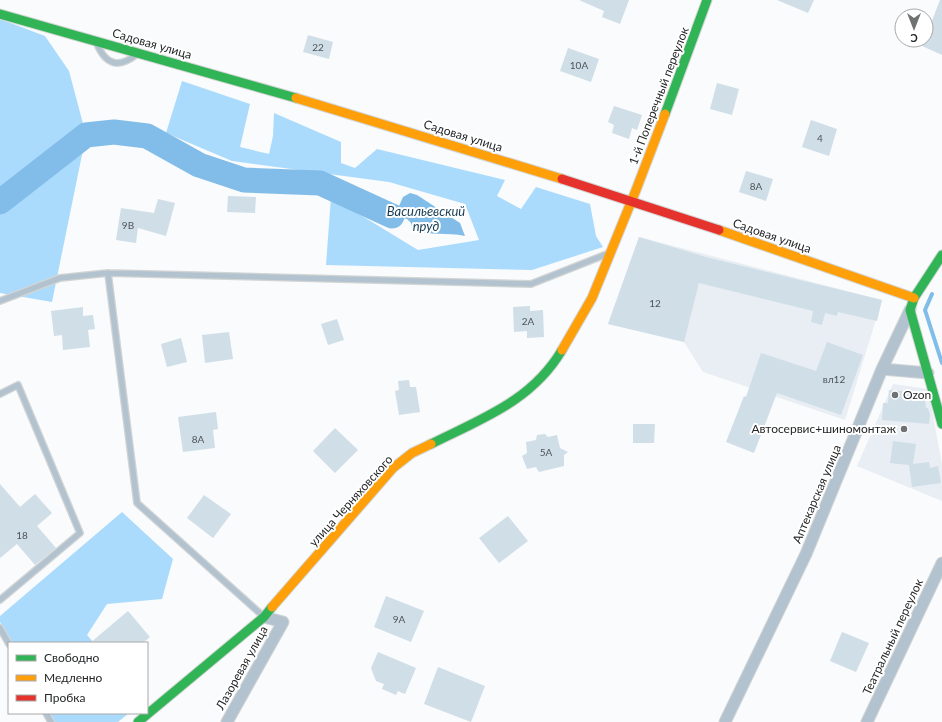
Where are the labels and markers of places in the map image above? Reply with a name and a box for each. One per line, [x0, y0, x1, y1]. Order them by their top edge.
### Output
place label: Ozon [903, 387, 931, 402]
marker: Ozon [890, 390, 900, 400]
place label: Автосервис+шиномонтаж [751, 421, 897, 436]
marker: Автосервис+шиномонтаж [899, 424, 909, 434]

